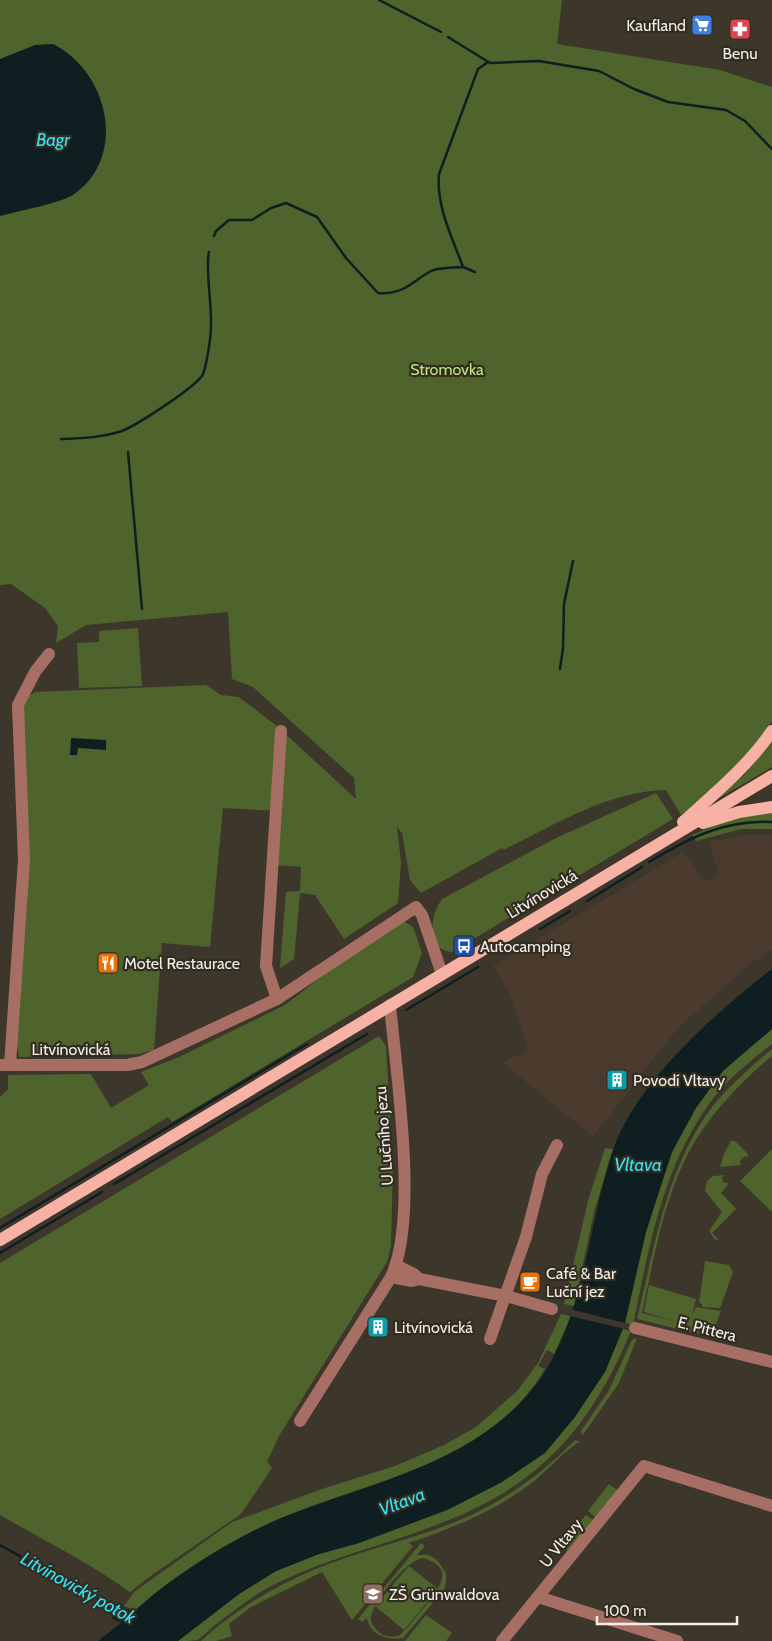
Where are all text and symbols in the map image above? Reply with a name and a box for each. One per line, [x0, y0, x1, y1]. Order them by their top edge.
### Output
supermarket icon: Kaufland [690, 13, 714, 37]
place label: Kaufland [626, 16, 686, 35]
pharmacy icon: Benu [728, 17, 752, 41]
place label: Benu [722, 44, 758, 63]
water label: Bagr [36, 129, 71, 151]
park label: Stromovka [410, 360, 484, 379]
street label: Litvínovická [503, 865, 581, 922]
bus stop icon: Autocamping [452, 934, 476, 958]
place label: Autocamping [480, 937, 571, 956]
restaurant icon: Motel Restaurace [96, 951, 120, 975]
place label: Motel Restaurace [124, 954, 240, 973]
street label: Litvínovická [32, 1040, 111, 1059]
building icon: Povodí Vltavy [605, 1068, 629, 1092]
place label: Povodí Vltavy [633, 1071, 725, 1090]
street label: U Lučního jezu [371, 1086, 397, 1186]
water label: Vltava [614, 1154, 662, 1176]
place label: Café & Bar Luční jez [546, 1264, 617, 1301]
cafe icon: Café & Bar Luční jez [518, 1270, 542, 1294]
street label: E. Pittera [676, 1313, 739, 1346]
building icon: Litvínovická [366, 1315, 390, 1339]
place label: Litvínovická [394, 1318, 473, 1337]
water label: Vltava [376, 1483, 428, 1521]
street label: U Vltavy [536, 1515, 586, 1571]
water label: Litvínovický potok [17, 1547, 140, 1629]
school or university icon: ZŠ Grünwaldova [361, 1582, 385, 1606]
place label: ZŠ Grünwaldova [389, 1585, 500, 1604]
scale bar [597, 1594, 737, 1626]
text: 100 m [604, 1602, 646, 1620]

